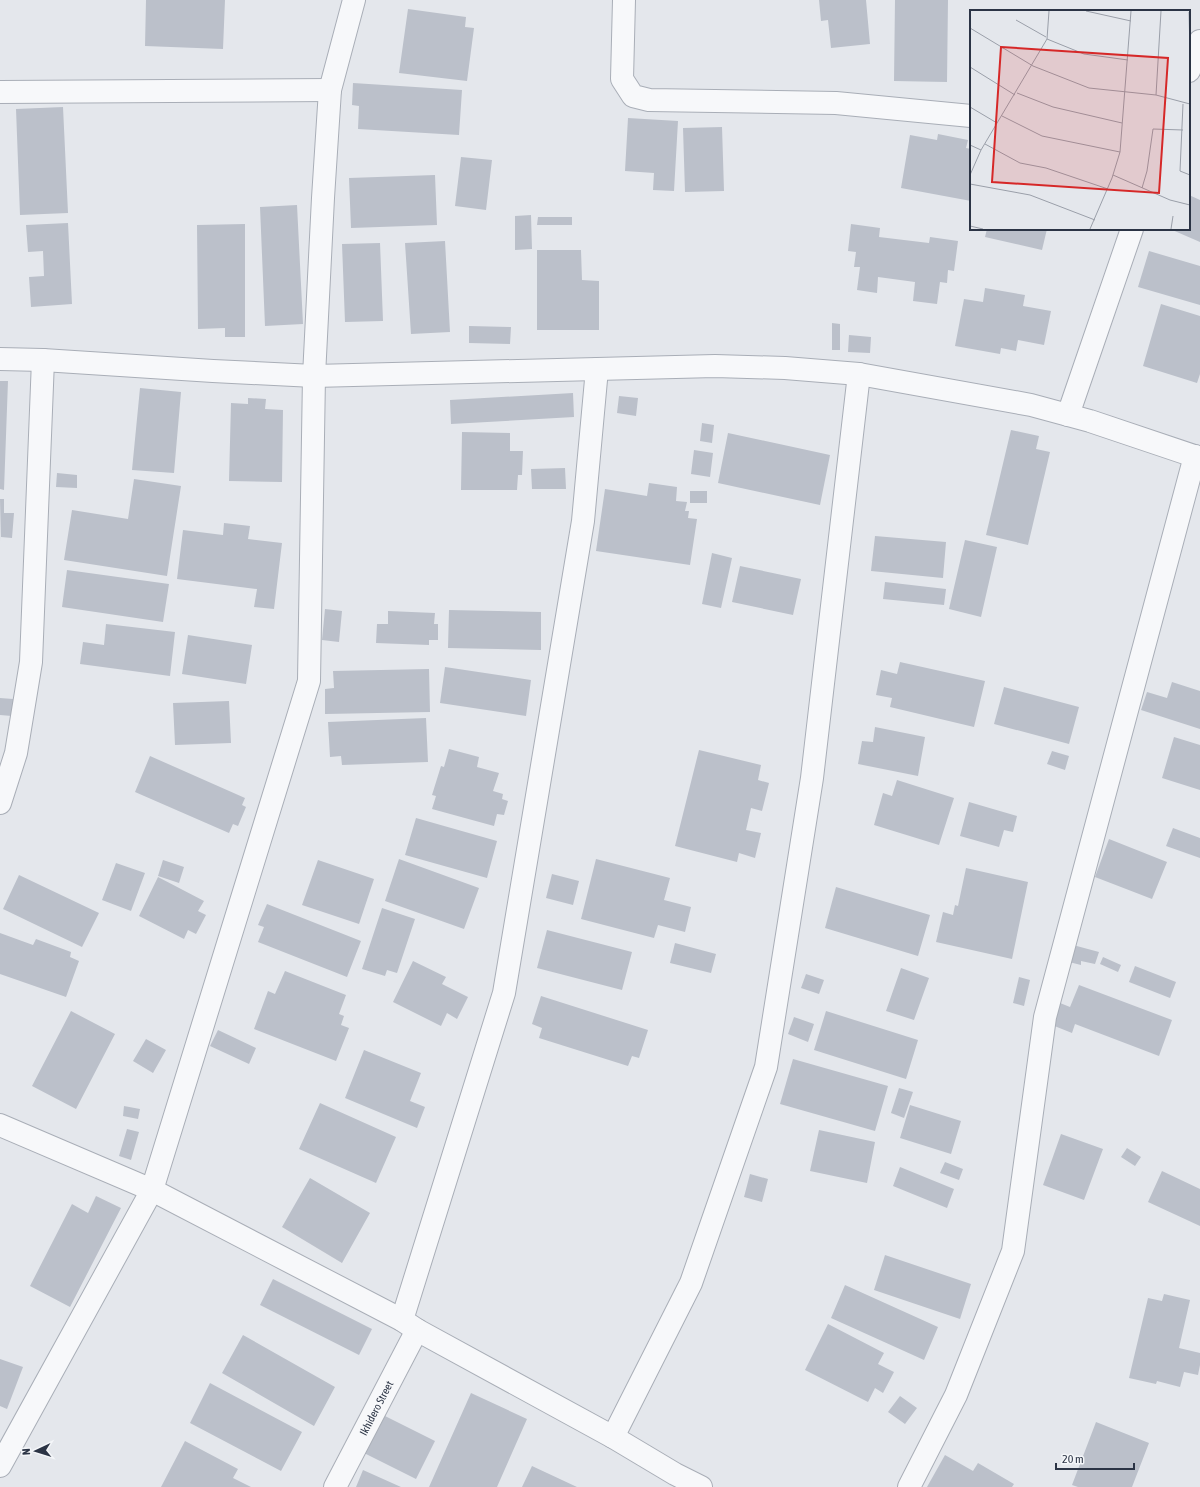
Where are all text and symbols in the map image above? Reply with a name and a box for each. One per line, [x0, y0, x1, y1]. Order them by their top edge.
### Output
inset map [970, 10, 1190, 230]
street label: Ikhidero Street [357, 1379, 395, 1437]
north arrow [16, 1431, 56, 1471]
scale bar [1056, 1445, 1134, 1471]
text: N [20, 1448, 32, 1455]
text: 20 m [1062, 1452, 1084, 1466]

